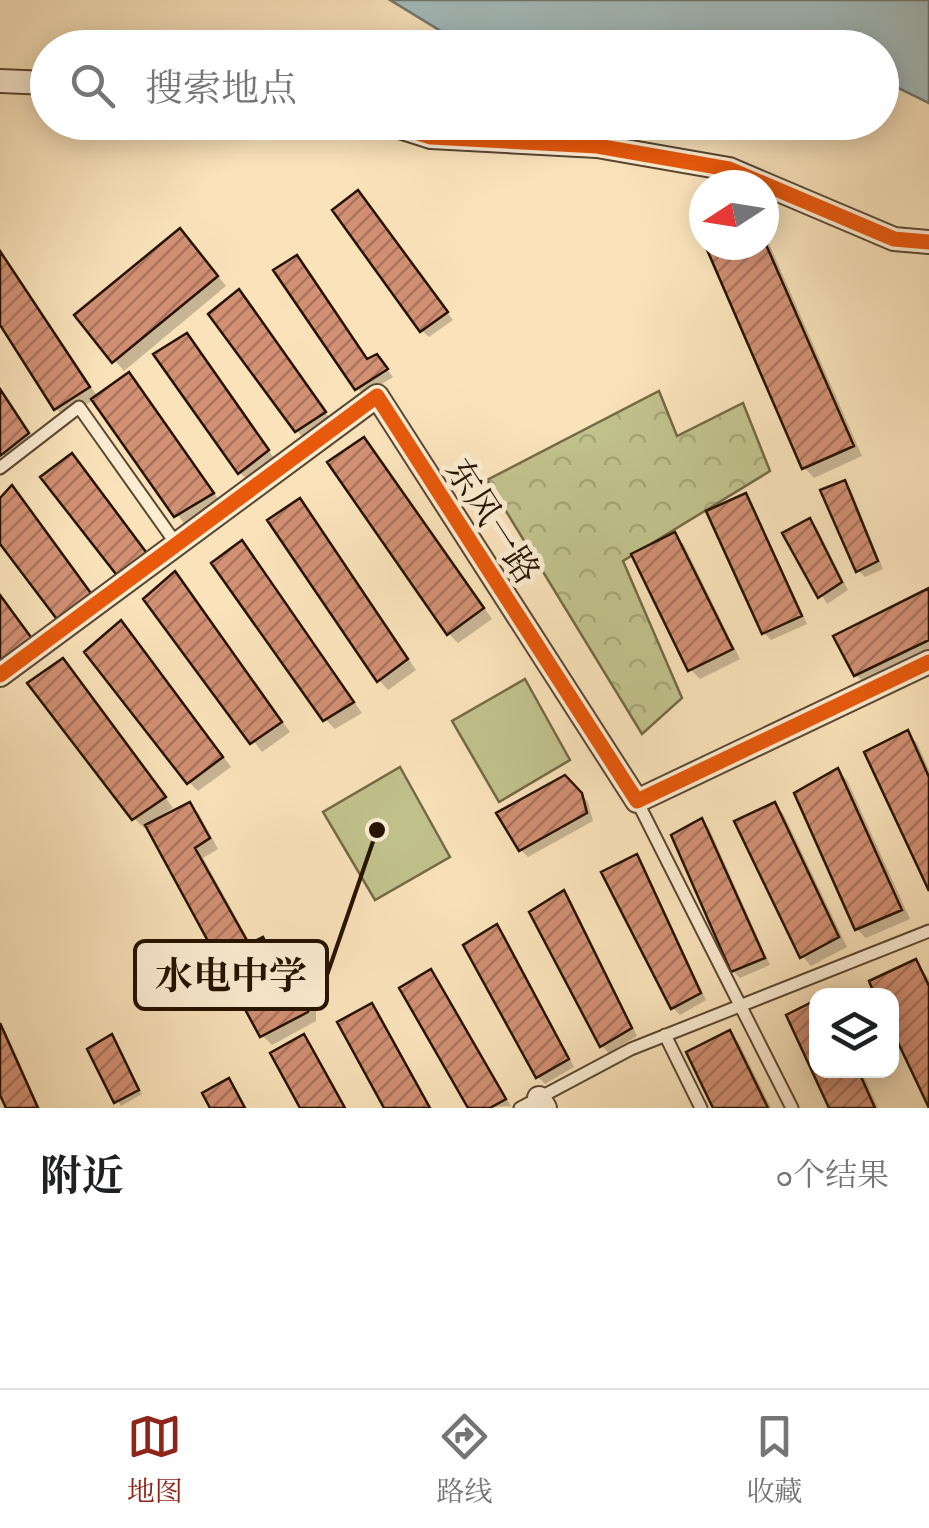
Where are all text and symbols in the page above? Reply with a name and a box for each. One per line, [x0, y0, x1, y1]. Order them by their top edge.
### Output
search box [30, 30, 899, 140]
icon: search [65, 58, 120, 113]
text: 搜索地点 [145, 66, 297, 114]
north arrow [689, 170, 779, 260]
street label: 东风一路 [435, 451, 548, 593]
callout: 水电中学 [135, 941, 327, 1009]
text: 水电中学 [155, 954, 307, 1002]
map controls [809, 988, 899, 1078]
button: layers [809, 988, 899, 1078]
text: 附近 [40, 1152, 124, 1204]
text: 0个结果 [776, 1157, 889, 1197]
tab: 地图 [127, 1409, 183, 1510]
tab: 路线 [436, 1409, 492, 1510]
tab: 收藏 [746, 1409, 802, 1510]

